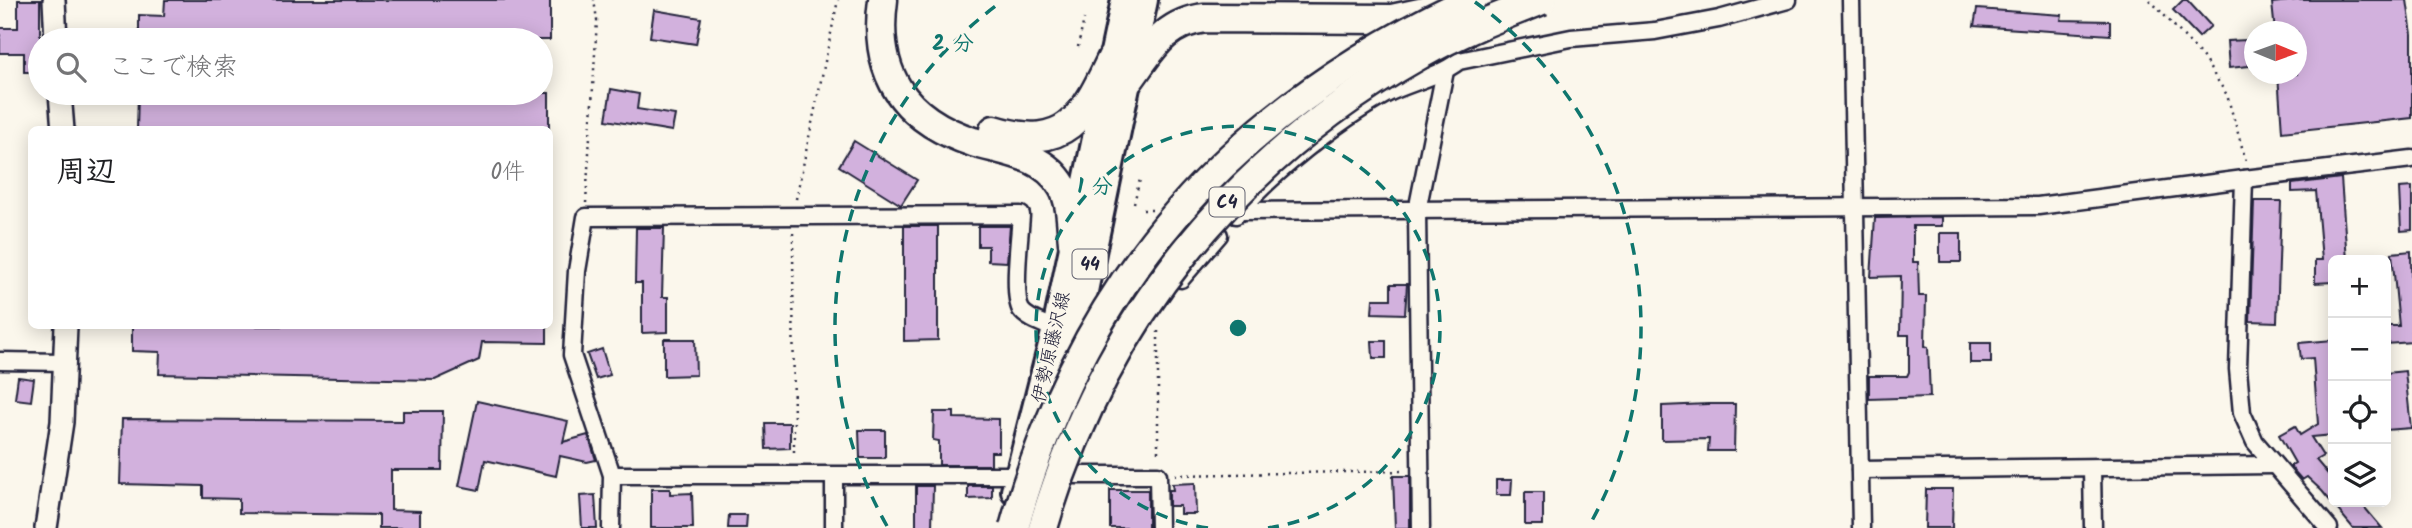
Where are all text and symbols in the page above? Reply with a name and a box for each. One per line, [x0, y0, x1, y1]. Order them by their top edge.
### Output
north arrow [2244, 21, 2307, 84]
search box [28, 28, 553, 105]
text: 2 分 [932, 28, 974, 61]
text: ここで検索 [108, 47, 238, 89]
icon: search [52, 48, 90, 86]
text: 周辺 [56, 149, 116, 197]
text: 0件 [491, 155, 525, 191]
text: 1 分 [1077, 171, 1113, 204]
road number: C4 [1210, 188, 1244, 216]
road number: 44 [1072, 250, 1108, 278]
map controls [2328, 255, 2391, 507]
button: + [2328, 255, 2391, 318]
street label: 伊勢原藤沢線 [1025, 289, 1079, 406]
centre of rings [1226, 316, 1250, 340]
button: − [2328, 318, 2391, 381]
button: locate [2328, 381, 2391, 444]
button: layers [2328, 444, 2391, 507]

